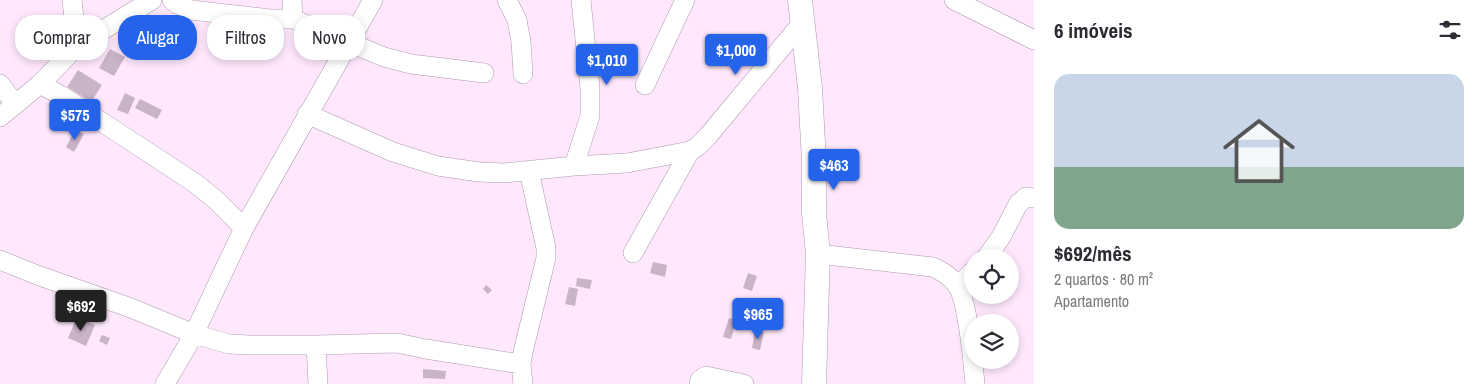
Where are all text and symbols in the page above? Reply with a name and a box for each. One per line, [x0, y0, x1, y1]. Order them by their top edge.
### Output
chip: Comprar [15, 15, 108, 60]
chip: Alugar [118, 15, 197, 60]
chip: Filtros [207, 15, 284, 60]
chip: Novo [294, 15, 365, 60]
text: 6 imóveis [1054, 16, 1133, 45]
icon: filters [1436, 16, 1464, 44]
pin: $1,000 [695, 34, 777, 76]
text: $1,000 [716, 39, 756, 61]
pin: $1,010 [566, 44, 648, 86]
text: $1,010 [587, 49, 627, 71]
pin: $575 [45, 98, 105, 141]
text: $575 [60, 104, 90, 126]
icon: home [1214, 106, 1304, 196]
pin: $463 [804, 148, 864, 191]
text: $463 [819, 154, 849, 176]
text: $692/mês [1054, 239, 1132, 268]
map controls [964, 249, 1019, 369]
button: locate [964, 249, 1019, 304]
text: 2 quartos · 80 m² [1054, 268, 1153, 290]
pin: $692 [51, 290, 111, 332]
text: Apartamento [1054, 290, 1129, 312]
text: $692 [66, 295, 96, 317]
pin: $965 [728, 298, 788, 340]
text: $965 [743, 303, 773, 325]
button: layers [964, 314, 1019, 369]

